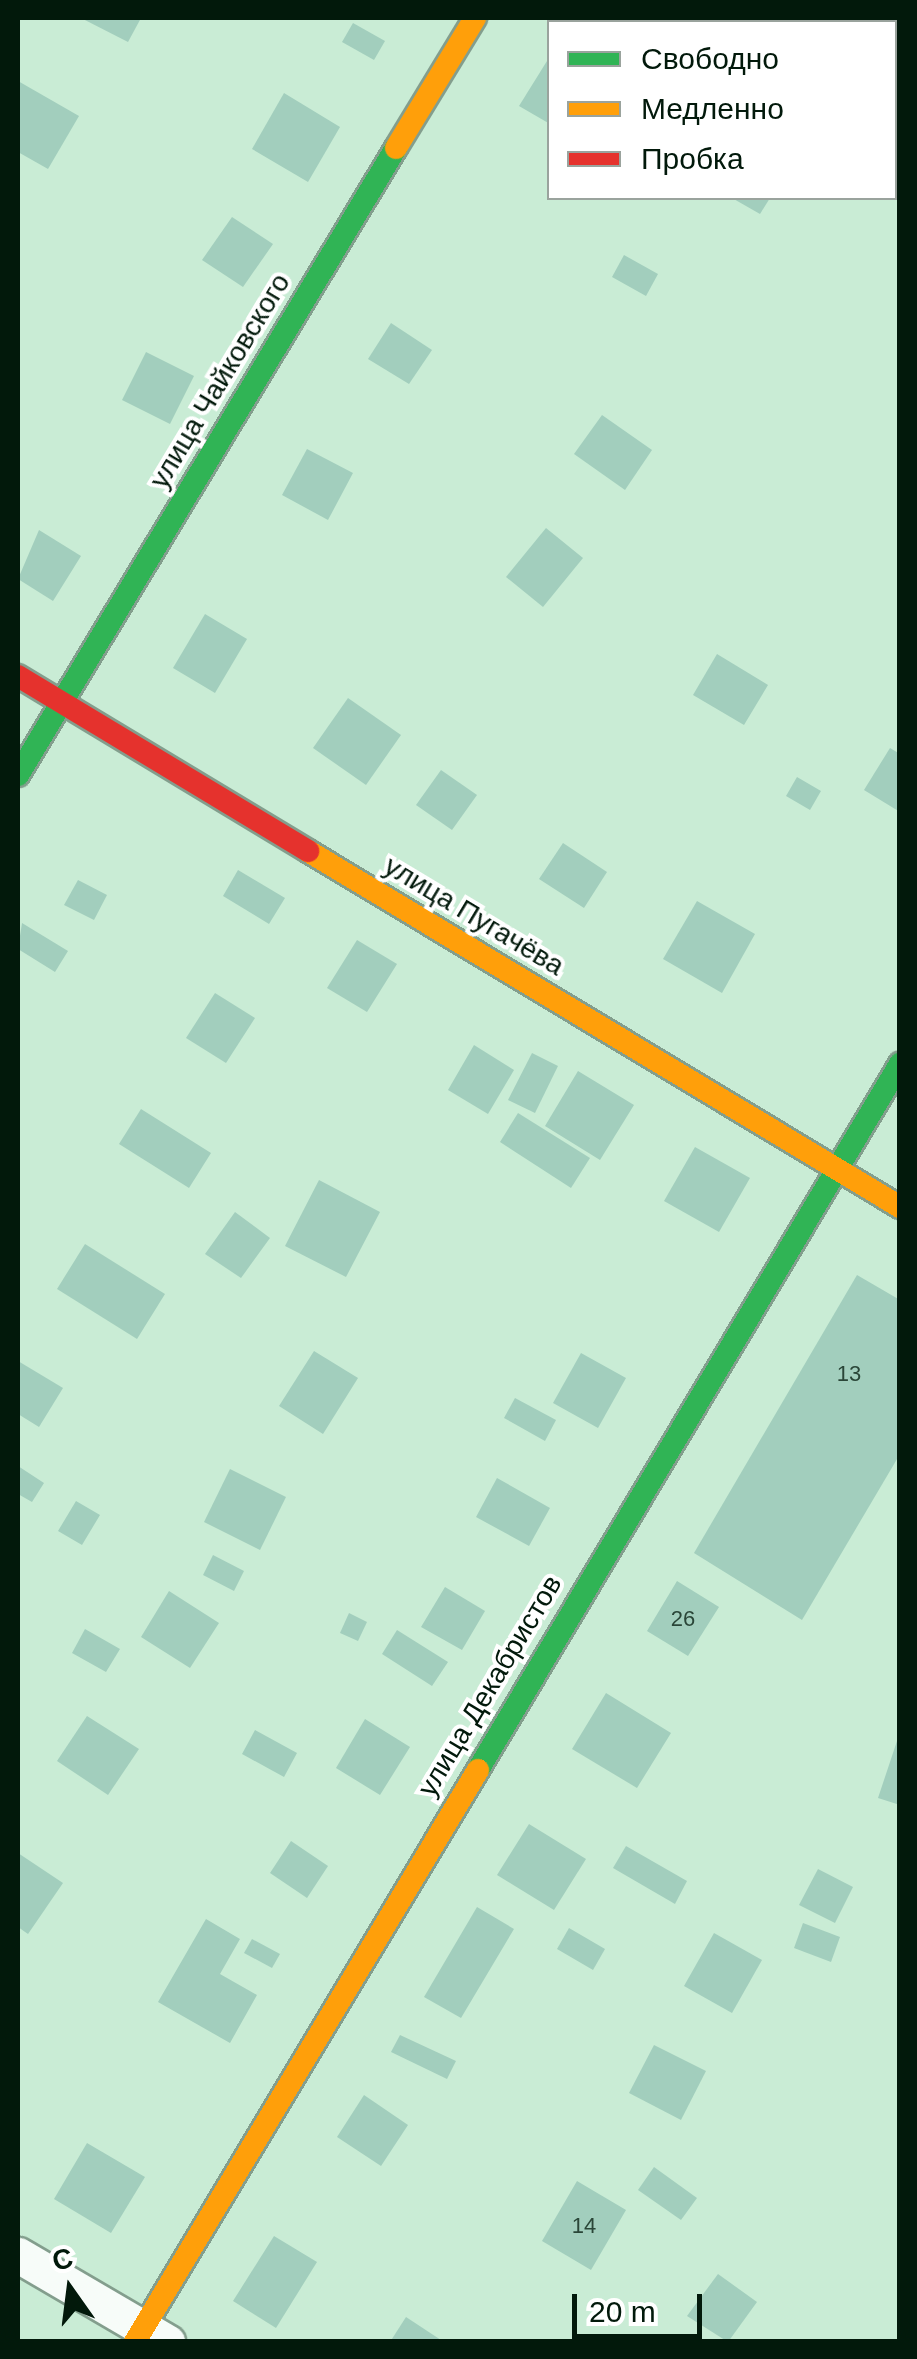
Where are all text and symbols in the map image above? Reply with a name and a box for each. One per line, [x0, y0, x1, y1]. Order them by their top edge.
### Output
legend [547, 20, 897, 200]
text: Свободно [641, 42, 779, 75]
text: Медленно [641, 92, 784, 125]
text: Пробка [641, 142, 744, 175]
street label: улица Чайковского [143, 268, 297, 494]
street label: улица Пугачёва [378, 849, 570, 983]
house number: 13 [837, 1361, 861, 1387]
street label: улица Декабристов [411, 1569, 569, 1803]
house number: 26 [671, 1606, 695, 1632]
house number: 14 [572, 2213, 596, 2239]
north arrow [20, 2239, 120, 2339]
text: С [49, 2242, 76, 2277]
scale bar [577, 2274, 707, 2336]
text: 20 m [589, 2295, 656, 2328]

